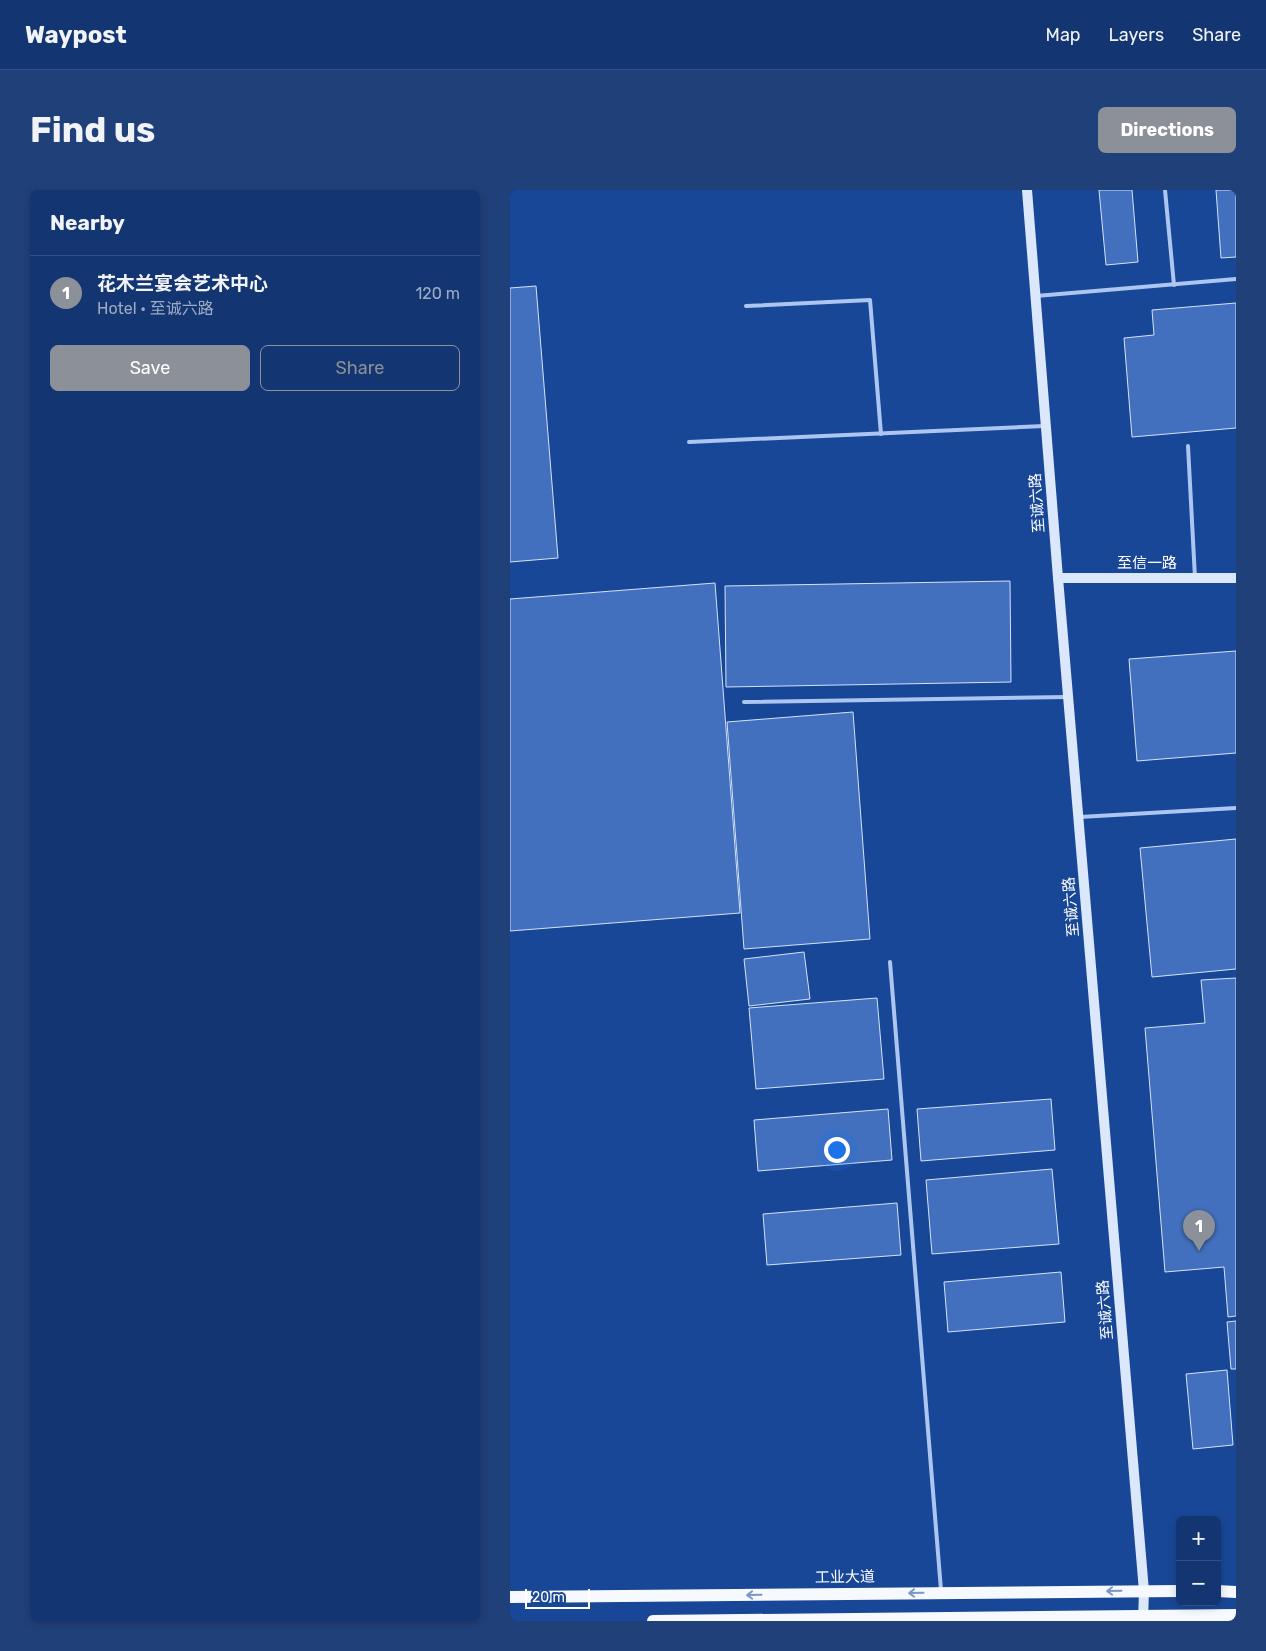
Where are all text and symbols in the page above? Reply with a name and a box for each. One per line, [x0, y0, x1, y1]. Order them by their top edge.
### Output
text: Waypost [25, 21, 127, 49]
text: Map [1046, 24, 1081, 46]
text: Layers [1109, 24, 1164, 46]
text: Share [1192, 24, 1241, 46]
button: Directions [1098, 107, 1236, 153]
text: Find us [30, 109, 155, 151]
text: Nearby [50, 210, 125, 235]
text: 花木兰宴会艺术中心 [97, 272, 268, 295]
text: 1 [62, 284, 70, 303]
text: 120 m [415, 284, 460, 303]
text: Hotel · 至诚六路 [97, 299, 214, 318]
button: Save [50, 345, 250, 391]
button: Share [260, 345, 460, 391]
street label: 至诚六路 [1026, 472, 1048, 534]
street label: 至信一路 [1117, 554, 1177, 572]
street label: 至诚六路 [1059, 876, 1083, 938]
your location [824, 1137, 850, 1163]
pin: 1 [1183, 1210, 1215, 1251]
street label: 至诚六路 [1093, 1279, 1117, 1341]
map controls [1176, 1516, 1221, 1606]
button: + [1176, 1516, 1221, 1561]
button: − [1176, 1561, 1221, 1606]
street label: 工业大道 [815, 1567, 875, 1587]
scale bar [525, 1586, 590, 1609]
one-way arrow [1106, 1586, 1122, 1596]
one-way arrow [908, 1588, 924, 1598]
text: 20 m [532, 1589, 565, 1606]
one-way arrow [746, 1590, 762, 1599]

